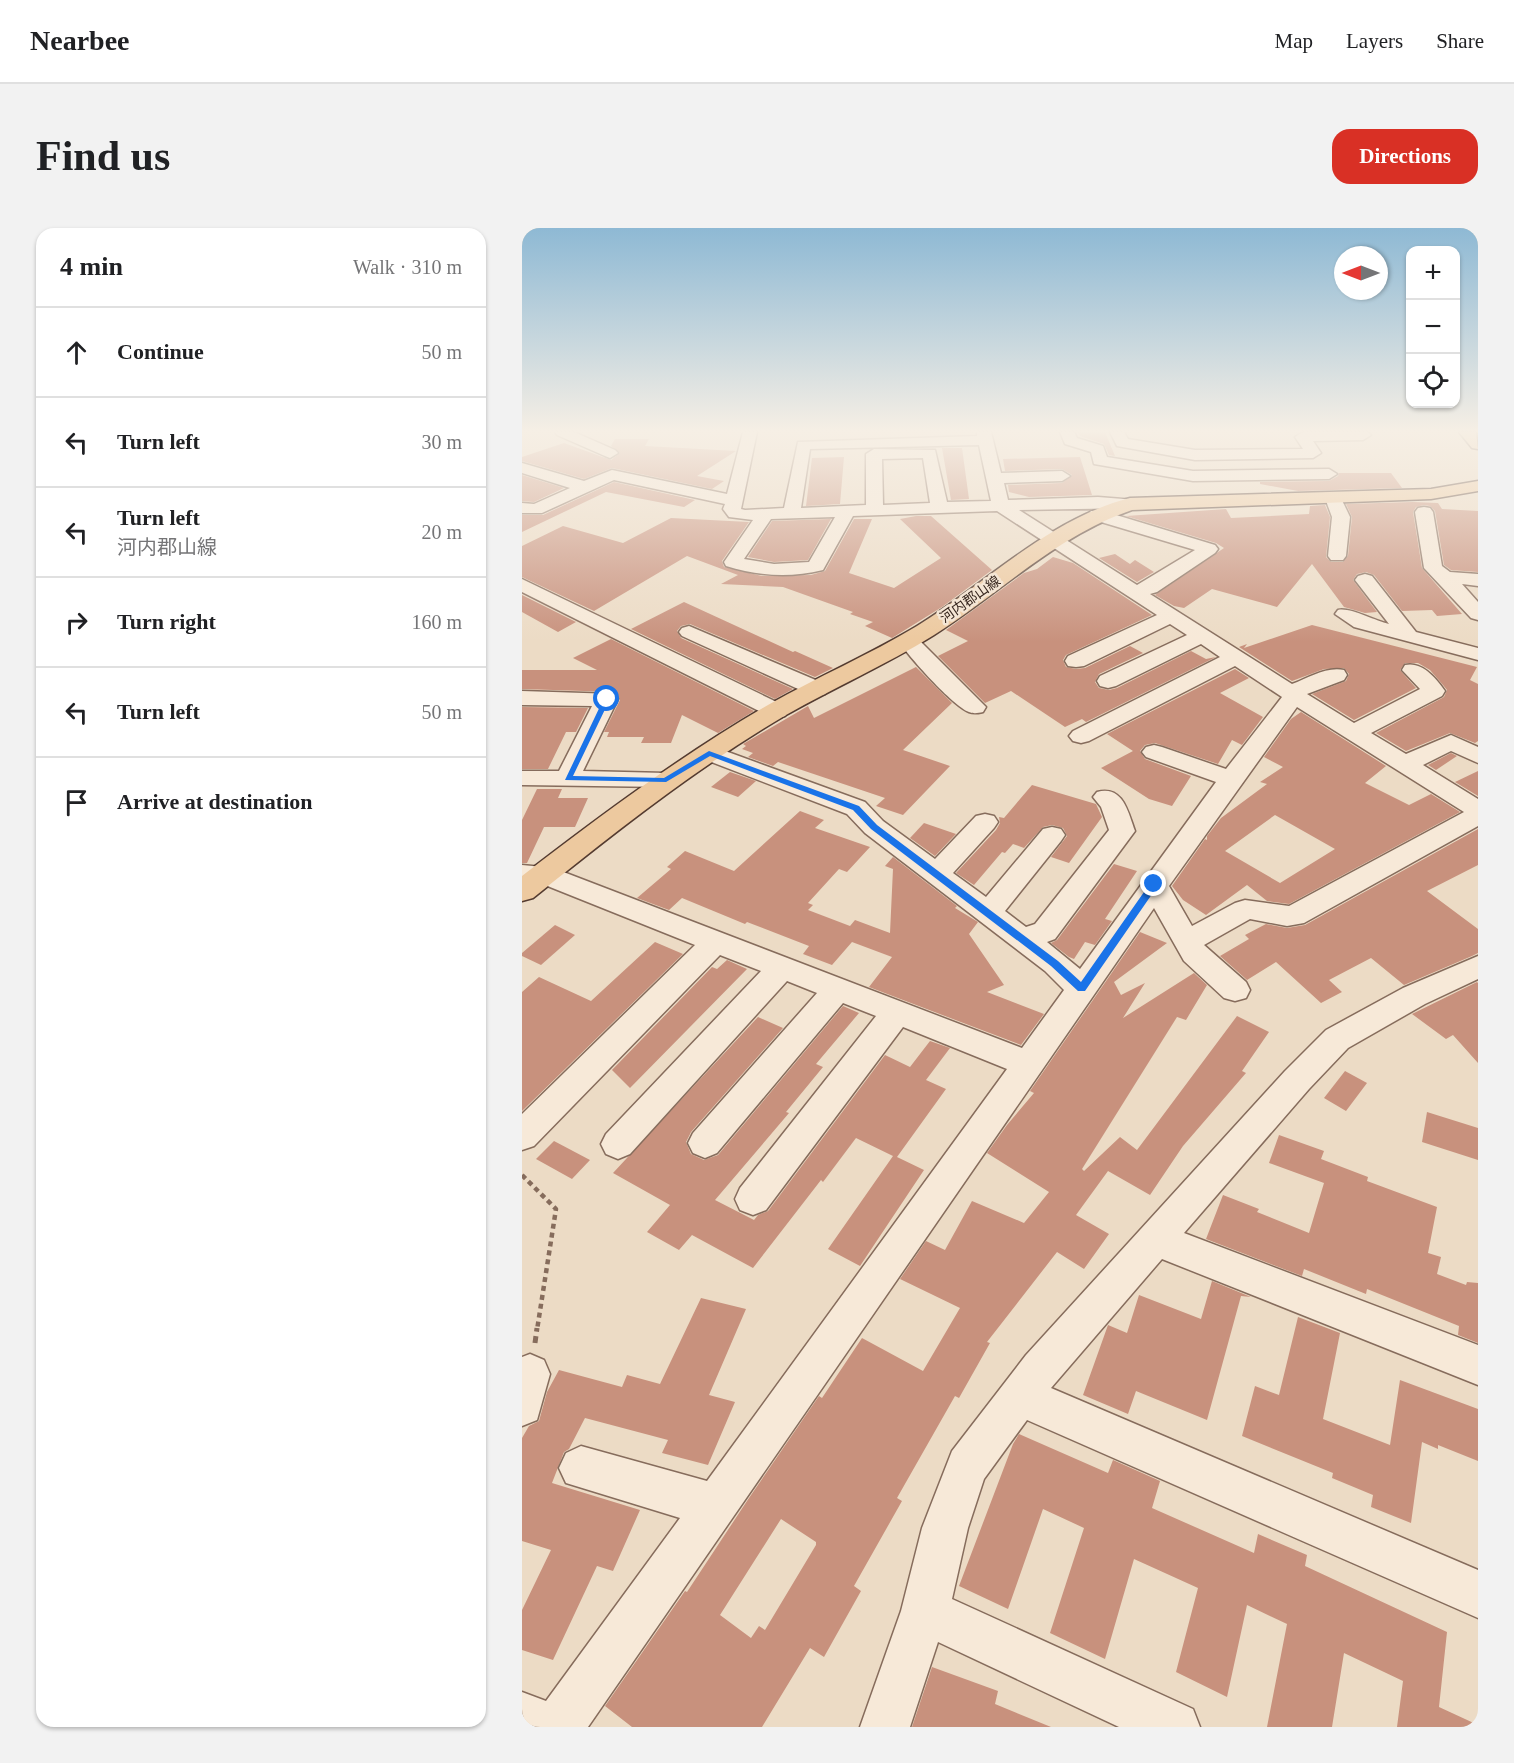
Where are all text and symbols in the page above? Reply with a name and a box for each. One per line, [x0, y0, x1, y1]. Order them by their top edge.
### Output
text: Nearbee [30, 25, 130, 56]
text: Map [1275, 29, 1313, 53]
text: Layers [1346, 29, 1403, 53]
text: Share [1436, 29, 1484, 53]
button: Directions [1332, 129, 1478, 184]
text: Find us [36, 133, 170, 179]
north arrow [1334, 246, 1388, 300]
map controls [1406, 246, 1460, 408]
button: + [1406, 246, 1460, 300]
text: 4 min [60, 252, 123, 281]
text: Walk · 310 m [353, 256, 462, 278]
button: − [1406, 300, 1460, 354]
icon: ahead [60, 336, 93, 369]
text: Continue [117, 339, 204, 364]
text: 50 m [421, 341, 462, 363]
button: locate [1406, 354, 1460, 408]
icon: left [60, 426, 93, 459]
text: Turn left [117, 429, 200, 454]
text: 30 m [421, 431, 462, 453]
text: Turn left [117, 505, 200, 530]
icon: left [60, 516, 93, 549]
text: 20 m [421, 521, 462, 543]
text: 河内郡山線 [117, 536, 217, 558]
street label: 河内郡山線 [937, 573, 1003, 626]
icon: right [60, 606, 93, 639]
text: Turn right [117, 609, 216, 634]
text: 160 m [411, 611, 462, 633]
route start [593, 685, 619, 711]
icon: left [60, 696, 93, 729]
text: Turn left [117, 699, 200, 724]
text: 50 m [421, 701, 462, 723]
icon: arrive [60, 786, 93, 819]
text: Arrive at destination [117, 789, 313, 814]
route end [1140, 870, 1166, 896]

